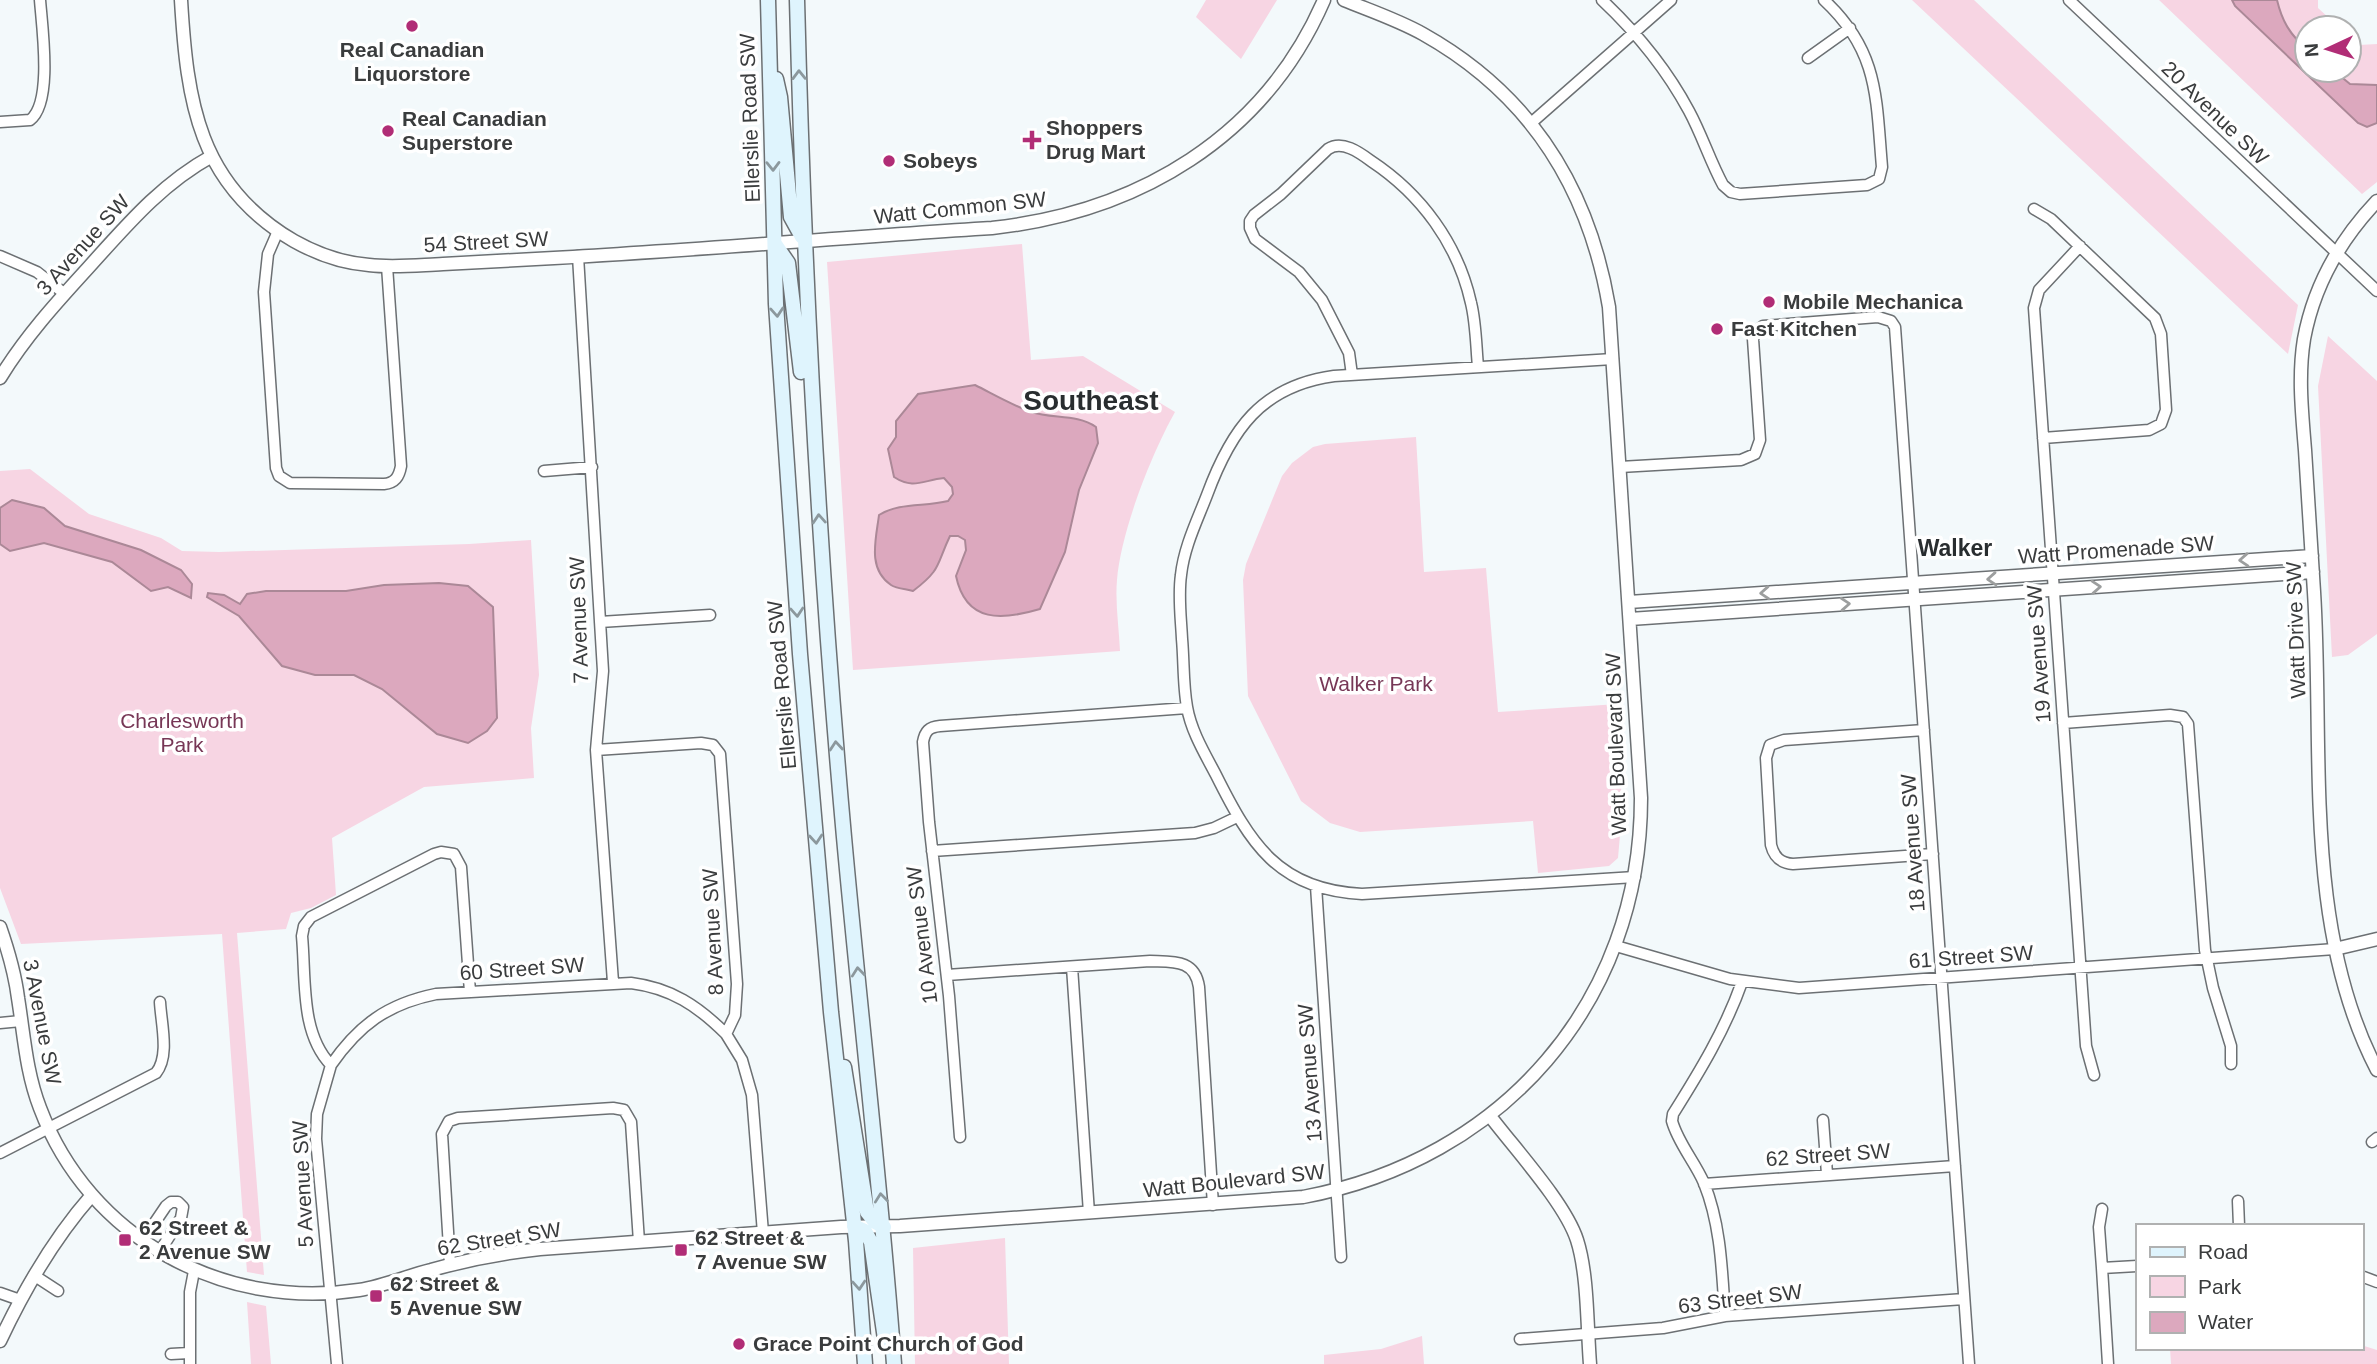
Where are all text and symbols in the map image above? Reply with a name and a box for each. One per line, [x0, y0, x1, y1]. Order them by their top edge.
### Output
north arrow [2293, 14, 2363, 84]
marker: Real Canadian Liquorstore [404, 18, 420, 34]
street label: Ellerslie Road SW [735, 33, 764, 203]
place label: Real Canadian Liquorstore [340, 38, 484, 85]
text: N [2301, 43, 2322, 58]
street label: 20 Avenue SW [2158, 56, 2273, 169]
one-way arrow [792, 69, 807, 80]
place label: Real Canadian Superstore [402, 107, 547, 154]
place label: Shoppers Drug Mart [1046, 116, 1145, 163]
marker: Real Canadian Superstore [380, 123, 396, 139]
marker: Shoppers Drug Mart [1024, 132, 1040, 148]
place label: Sobeys [903, 149, 978, 172]
marker: Sobeys [881, 153, 897, 169]
one-way arrow [765, 161, 780, 172]
street label: Watt Common SW [873, 187, 1047, 228]
street label: 3 Avenue SW [32, 190, 134, 300]
street label: 54 Street SW [423, 227, 549, 256]
place label: Mobile Mechanica [1783, 290, 1963, 313]
marker: Mobile Mechanica [1761, 294, 1777, 310]
one-way arrow [769, 307, 784, 318]
place label: Fast Kitchen [1731, 317, 1857, 340]
marker: Fast Kitchen [1709, 321, 1725, 337]
district label: Southeast [1023, 385, 1159, 416]
one-way arrow [812, 513, 827, 524]
street label: Watt Promenade SW [2017, 531, 2215, 568]
district label: Walker [1918, 535, 1992, 561]
one-way arrow [2238, 553, 2249, 568]
street label: 7 Avenue SW [565, 556, 592, 684]
street label: Watt Drive SW [2282, 561, 2309, 699]
one-way arrow [1987, 571, 1998, 586]
one-way arrow [2091, 580, 2102, 595]
street label: 19 Avenue SW [2022, 584, 2055, 724]
one-way arrow [1760, 586, 1771, 601]
one-way arrow [1839, 597, 1850, 612]
street label: Ellerslie Road SW [763, 600, 800, 770]
one-way arrow [789, 607, 804, 618]
street label: Watt Boulevard SW [1601, 652, 1630, 836]
park label: Walker Park [1319, 672, 1433, 695]
park label: Charlesworth Park [120, 709, 244, 756]
one-way arrow [829, 740, 844, 751]
street label: 18 Avenue SW [1896, 773, 1929, 913]
one-way arrow [808, 834, 823, 845]
street label: 10 Avenue SW [902, 865, 941, 1005]
street label: 8 Avenue SW [698, 868, 727, 996]
street label: 61 Street SW [1908, 941, 2034, 972]
street label: 60 Street SW [459, 953, 585, 984]
street label: 3 Avenue SW [19, 957, 66, 1087]
one-way arrow [850, 966, 865, 978]
street label: 13 Avenue SW [1293, 1003, 1326, 1143]
street label: 5 Avenue SW [288, 1120, 317, 1248]
street label: 62 Street SW [1765, 1139, 1891, 1170]
street label: Watt Boulevard SW [1142, 1160, 1326, 1201]
one-way arrow [874, 1192, 889, 1203]
place label: 62 Street & 2 Avenue SW [139, 1216, 271, 1263]
street label: 62 Street SW [435, 1217, 563, 1260]
legend [2136, 1224, 2363, 1350]
place label: 62 Street & 7 Avenue SW [695, 1226, 827, 1273]
marker: 62 Street & 2 Avenue SW [117, 1232, 133, 1248]
text: Road [2198, 1240, 2248, 1263]
marker: 62 Street & 7 Avenue SW [673, 1242, 689, 1258]
place label: 62 Street & 5 Avenue SW [390, 1272, 522, 1319]
text: Park [2198, 1275, 2242, 1298]
one-way arrow [851, 1279, 866, 1290]
street label: 63 Street SW [1677, 1279, 1803, 1318]
marker: 62 Street & 5 Avenue SW [368, 1288, 384, 1304]
text: Water [2198, 1310, 2253, 1333]
place label: Grace Point Church of God [753, 1332, 1024, 1355]
marker: Grace Point Church of God [731, 1336, 747, 1352]

